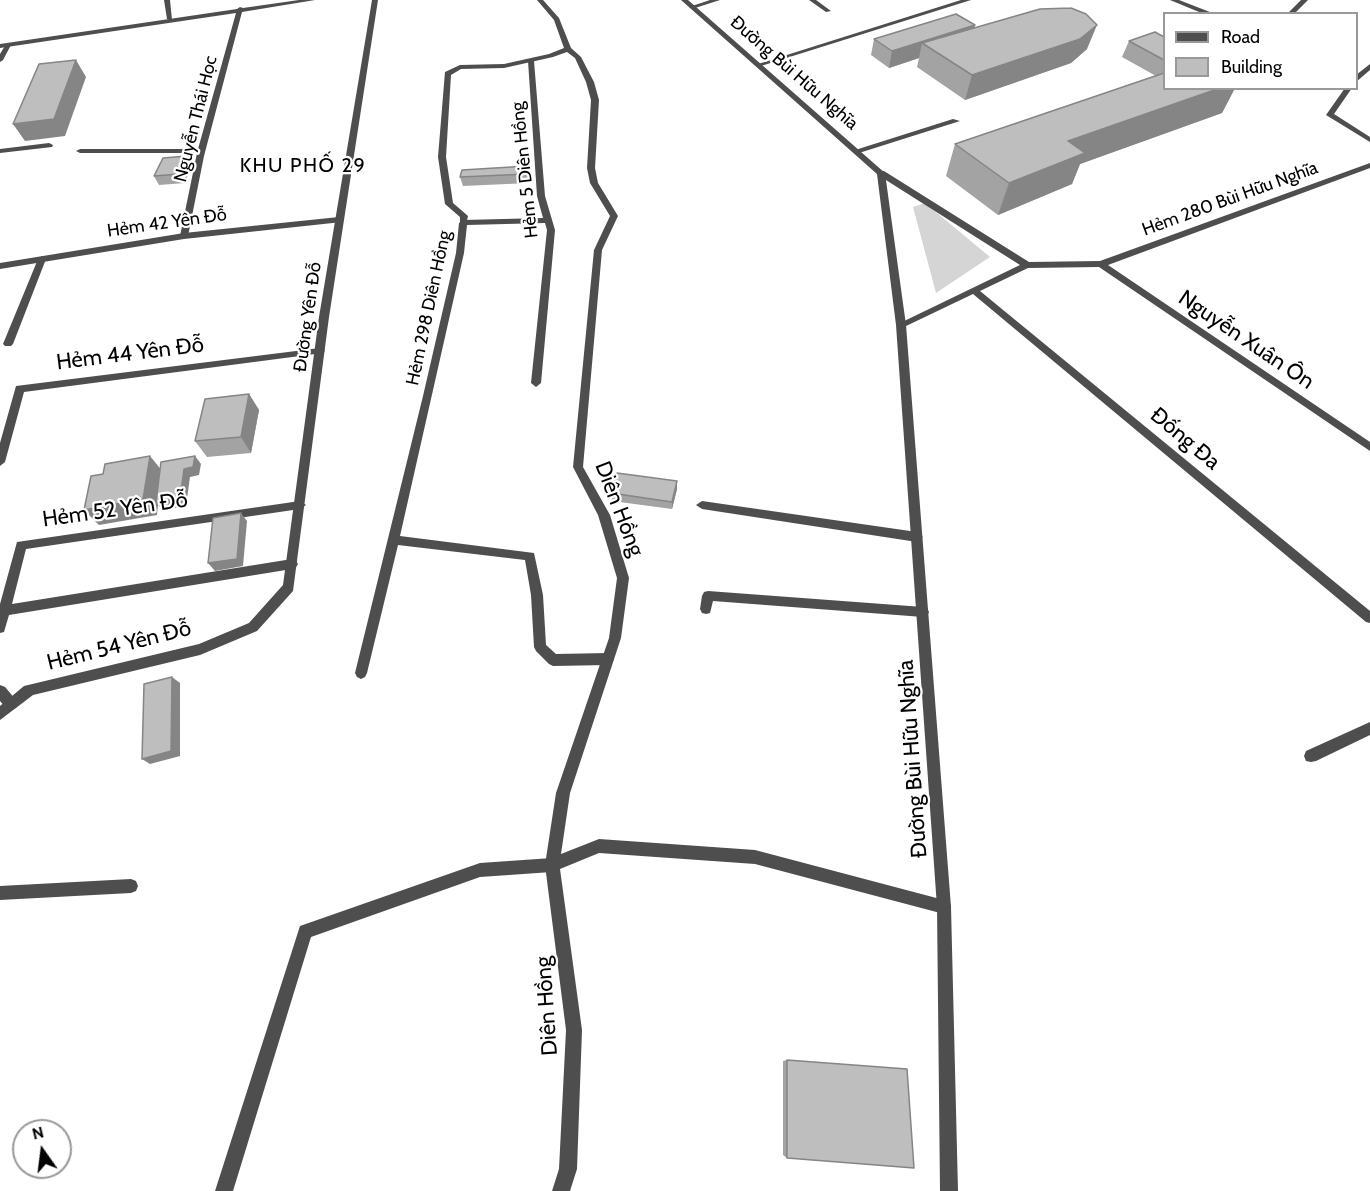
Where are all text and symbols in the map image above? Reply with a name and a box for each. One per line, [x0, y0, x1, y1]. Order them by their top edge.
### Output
street label: Đường Bùi Hữu Nghĩa [726, 12, 862, 134]
legend [1163, 12, 1358, 90]
text: Road [1221, 26, 1260, 48]
street label: Nguyễn Thái Học [170, 54, 222, 184]
text: Building [1221, 56, 1282, 78]
street label: Hẻm 5 Diên Hồng [507, 101, 543, 239]
district label: KHU PHỐ 29 [240, 154, 366, 178]
street label: Hẻm 280 Bùi Hữu Nghĩa [1139, 157, 1321, 241]
street label: Hẻm 42 Yên Đỗ [106, 204, 228, 242]
street label: Hẻm 298 Diên Hồng [402, 229, 456, 387]
street label: Đường Yên Đỗ [290, 261, 326, 373]
street label: Nguyễn Xuân Ôn [1173, 285, 1319, 395]
street label: Hẻm 44 Yên Đỗ [55, 332, 205, 376]
street label: Đống Đa [1145, 402, 1225, 476]
street label: Diên Hồng [589, 458, 649, 560]
street label: Hẻm 52 Yên Đỗ [41, 487, 189, 533]
street label: Hẻm 54 Yên Đỗ [44, 615, 194, 677]
street label: Đường Bùi Hữu Nghĩa [893, 659, 933, 859]
street label: Diên Hồng [530, 955, 564, 1057]
north arrow [12, 1119, 72, 1179]
text: N [30, 1122, 46, 1144]

